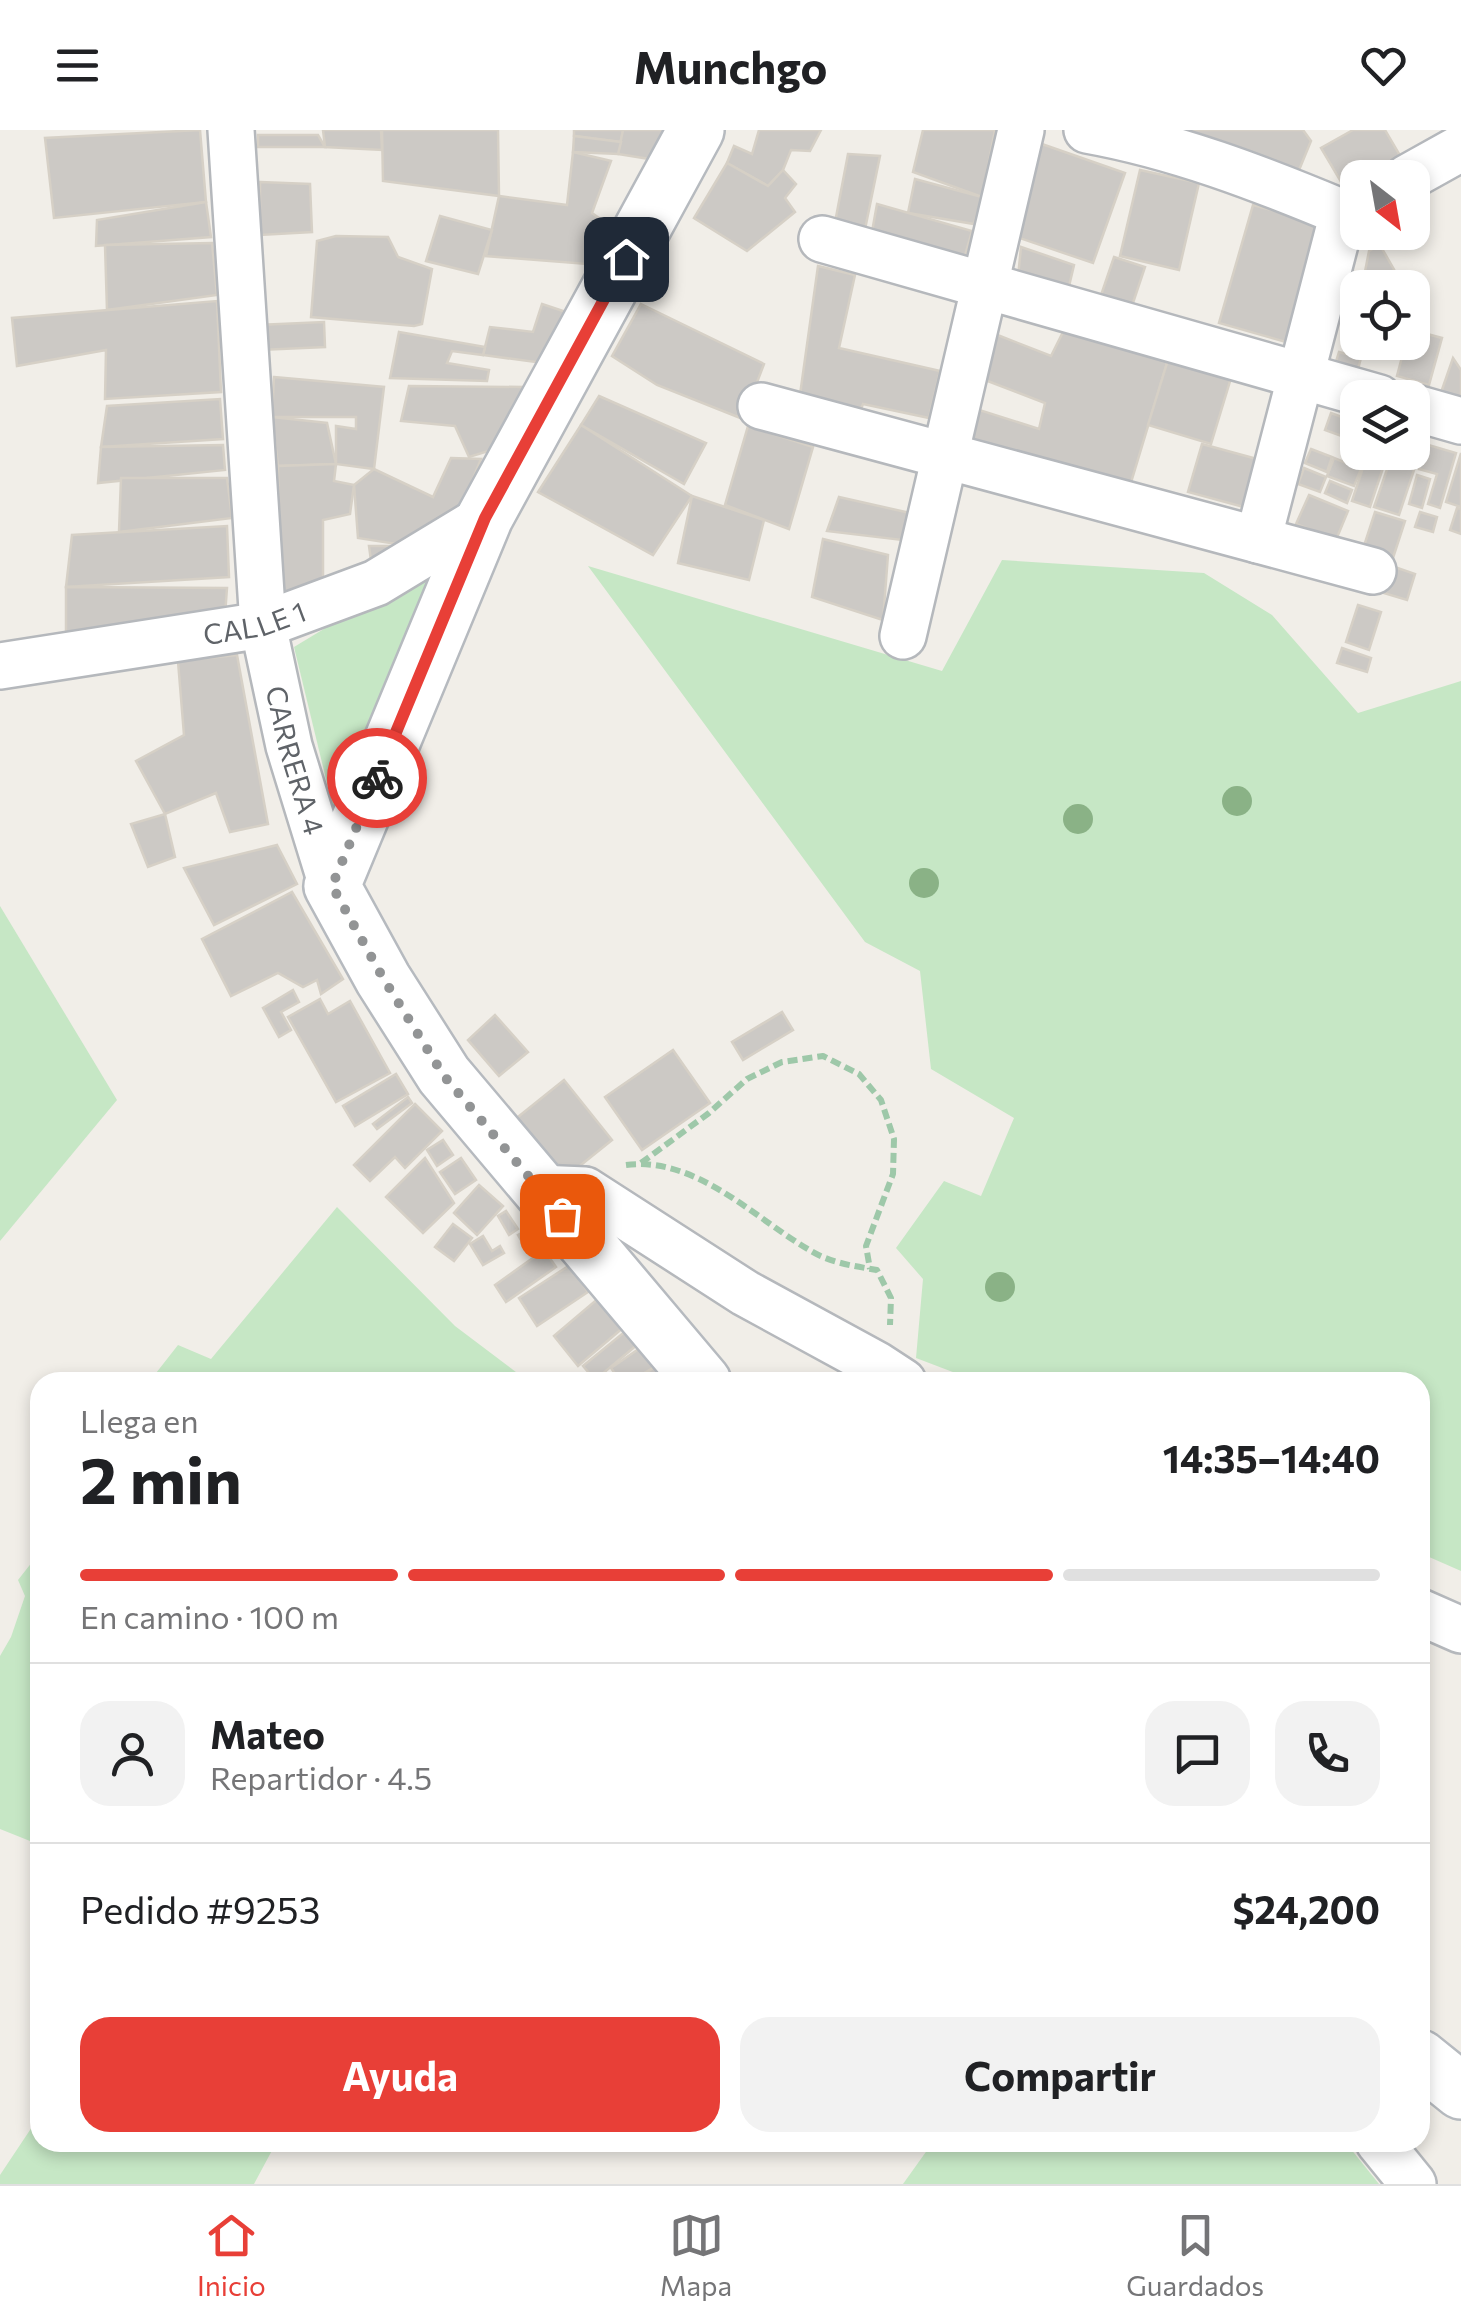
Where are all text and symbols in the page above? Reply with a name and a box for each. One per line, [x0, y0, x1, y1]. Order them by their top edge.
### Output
icon: menu [50, 38, 105, 93]
text: Munchgo [634, 38, 827, 93]
icon: heart [1356, 38, 1411, 93]
north arrow [1340, 160, 1430, 250]
map controls [1340, 160, 1430, 470]
pin [584, 217, 669, 302]
icon: home [599, 232, 654, 287]
button: locate [1340, 270, 1430, 360]
button: layers [1340, 380, 1430, 470]
street label: CALLE 1 [201, 594, 310, 651]
street label: CARRERA 4 [260, 683, 332, 839]
courier [327, 728, 427, 828]
icon: bike [350, 751, 405, 806]
pin [520, 1174, 605, 1259]
icon: bag [535, 1189, 590, 1244]
text: Llega en [80, 1400, 199, 1440]
text: 14:35–14:40 [1163, 1434, 1380, 1481]
text: 2 min [80, 1438, 242, 1517]
text: En camino · 100 m [80, 1596, 339, 1636]
button: person [80, 1701, 185, 1806]
button: chat [1145, 1701, 1250, 1806]
button: phone [1275, 1701, 1380, 1806]
text: Mateo [210, 1710, 325, 1757]
text: Repartidor · 4.5 [210, 1757, 432, 1797]
text: Pedido #9253 [80, 1885, 320, 1932]
text: $24,200 [1233, 1885, 1380, 1932]
button: Ayuda [80, 2017, 720, 2132]
button: Compartir [740, 2017, 1380, 2132]
tab: Inicio [197, 2208, 266, 2302]
tab: Mapa [660, 2208, 732, 2302]
tab: Guardados [1126, 2208, 1264, 2302]

